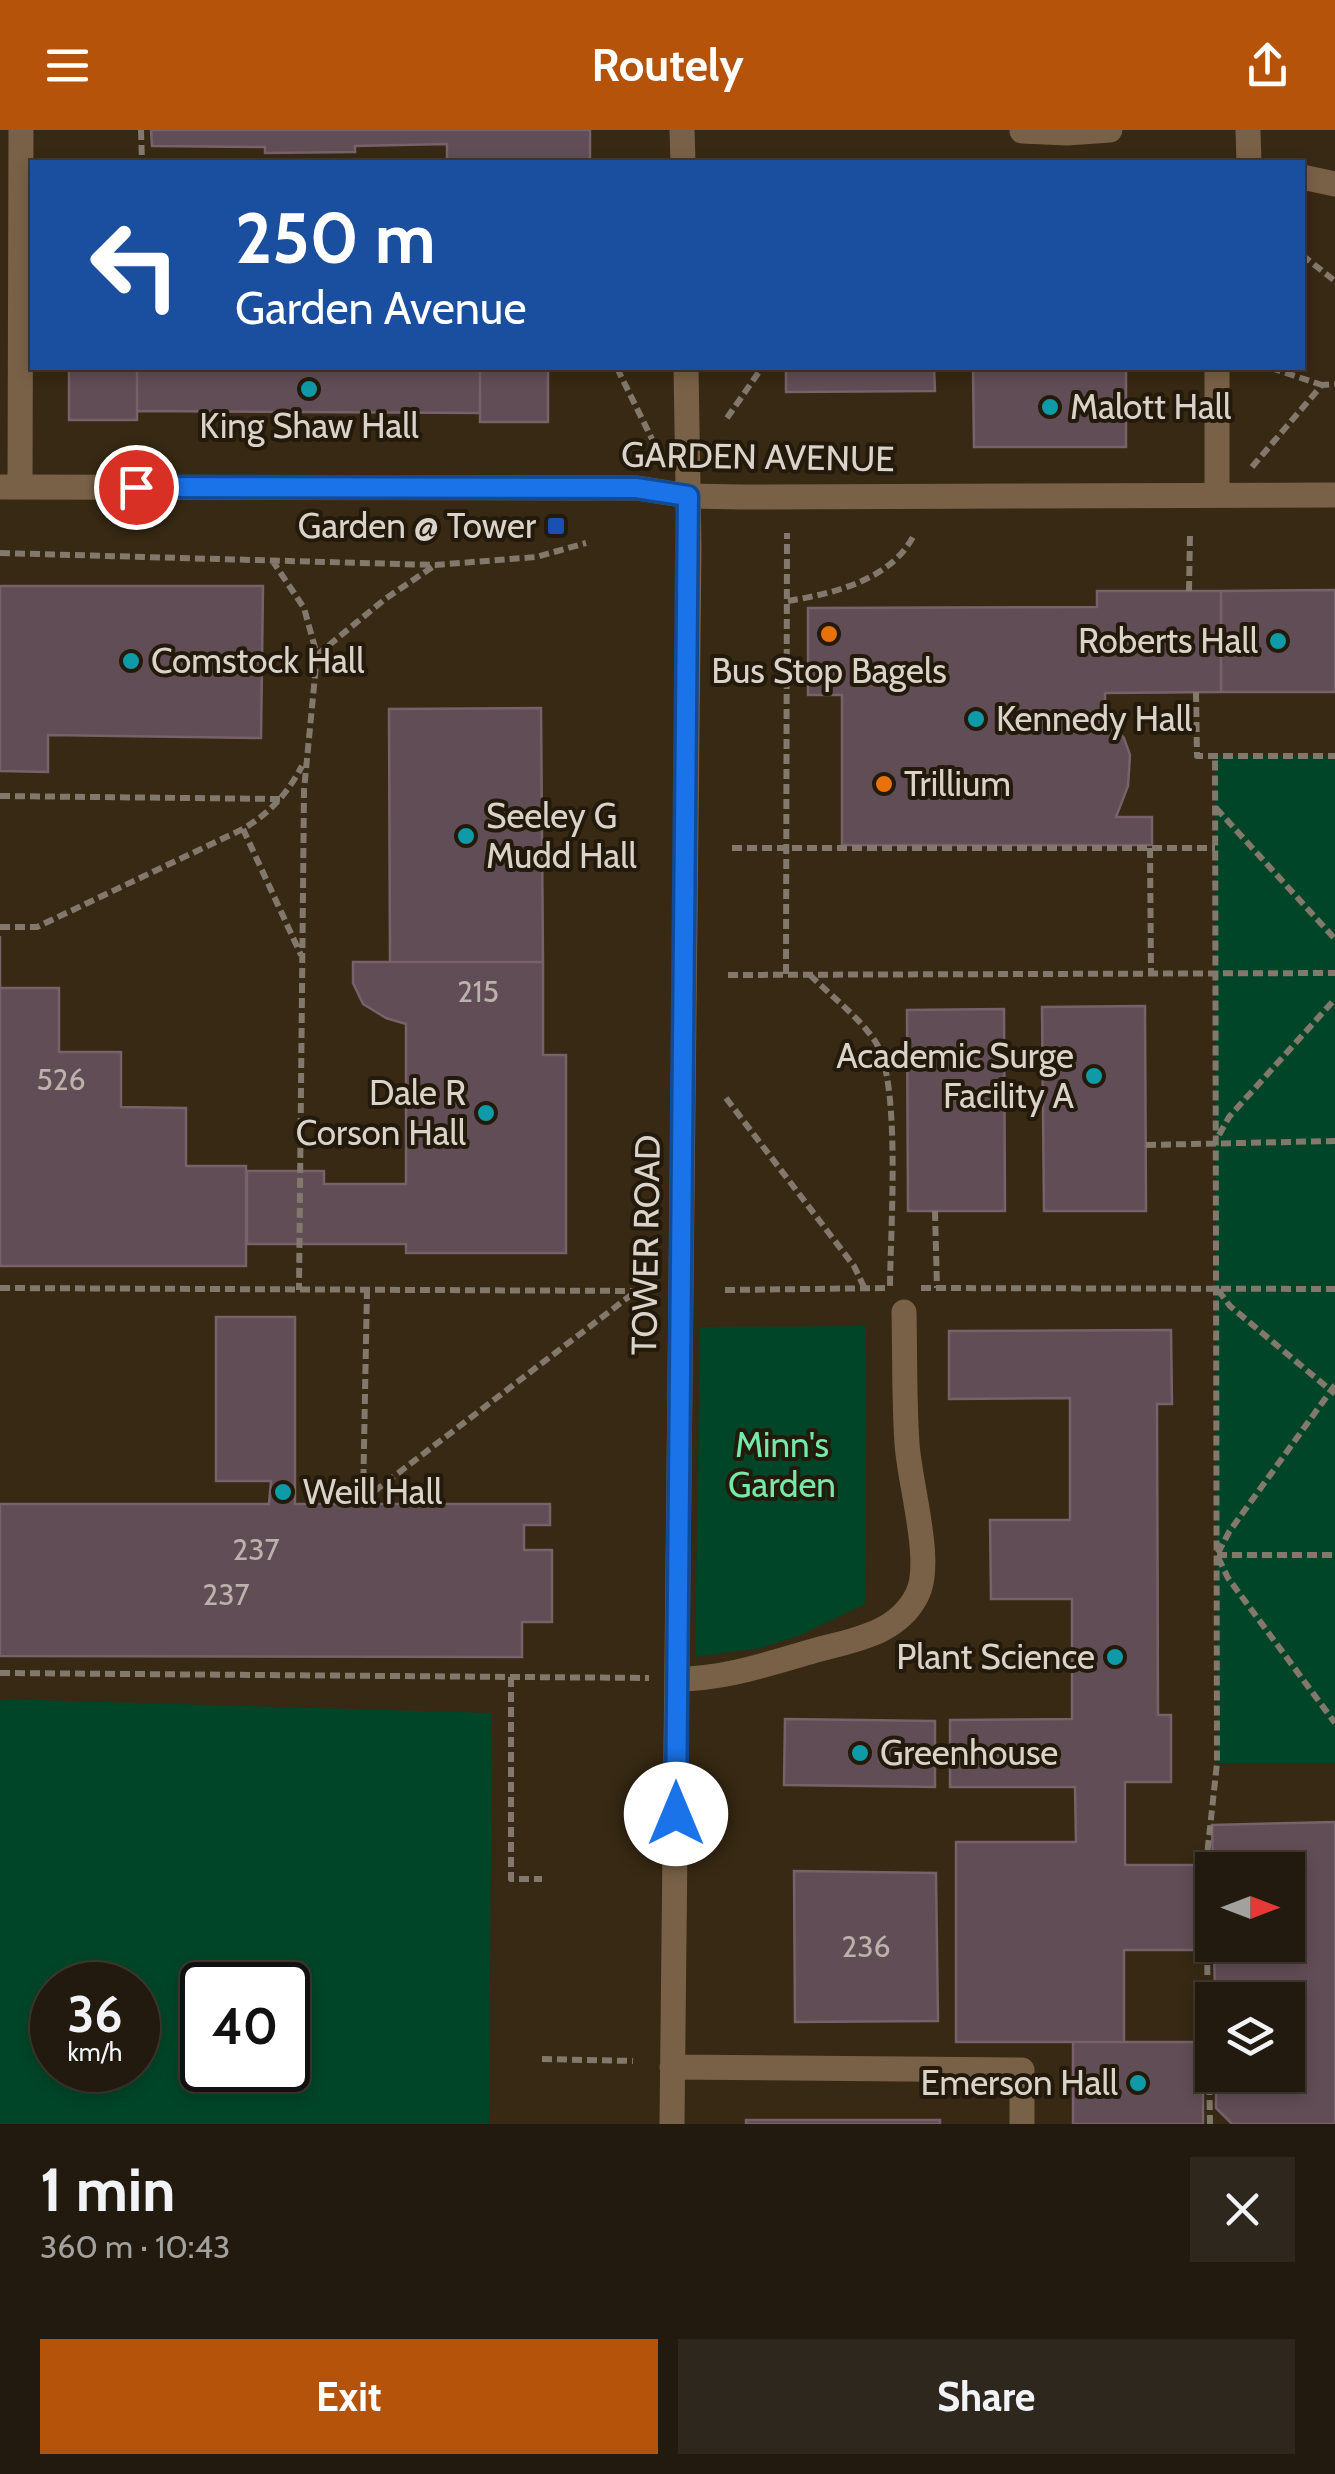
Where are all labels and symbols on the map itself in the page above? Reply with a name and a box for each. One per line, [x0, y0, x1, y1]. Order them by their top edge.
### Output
marker: King Shaw Hall [298, 378, 320, 400]
place label: Malott Hall [1070, 385, 1232, 428]
marker: Malott Hall [1039, 396, 1061, 418]
place label: King Shaw Hall [199, 404, 419, 447]
street label: GARDEN AVENUE [621, 433, 895, 480]
pin [94, 445, 179, 530]
place label: Garden @ Tower [298, 504, 536, 547]
marker: Garden @ Tower [545, 515, 567, 537]
place label: Roberts Hall [1078, 619, 1259, 662]
marker: Bus Stop Bagels [818, 623, 840, 645]
marker: Roberts Hall [1267, 630, 1289, 652]
place label: Comstock Hall [151, 639, 365, 682]
place label: Bus Stop Bagels [711, 649, 947, 692]
marker: Comstock Hall [120, 650, 142, 672]
place label: Kennedy Hall [996, 697, 1193, 740]
marker: Kennedy Hall [965, 708, 987, 730]
place label: Trillium [904, 762, 1011, 805]
marker: Trillium [873, 773, 895, 795]
place label: Seeley G Mudd Hall [486, 794, 637, 877]
marker: Seeley G Mudd Hall [455, 825, 477, 847]
house number: 215 [457, 973, 499, 1010]
place label: Academic Surge Facility A [836, 1034, 1074, 1117]
house number: 526 [37, 1061, 86, 1098]
marker: Academic Surge Facility A [1083, 1065, 1105, 1087]
place label: Dale R Corson Hall [296, 1071, 467, 1154]
marker: Dale R Corson Hall [475, 1102, 497, 1124]
street label: TOWER ROAD [622, 1134, 669, 1356]
park label: Minn's Garden [728, 1423, 836, 1506]
place label: Weill Hall [303, 1470, 443, 1513]
marker: Weill Hall [272, 1481, 294, 1503]
house number: 237 [232, 1531, 280, 1568]
house number: 237 [202, 1576, 250, 1613]
place label: Plant Science [896, 1635, 1095, 1678]
marker: Plant Science [1104, 1646, 1126, 1668]
place label: Greenhouse [880, 1731, 1058, 1774]
marker: Greenhouse [849, 1742, 871, 1764]
position arrow [624, 1762, 728, 1866]
north arrow [1195, 1852, 1305, 1962]
house number: 236 [842, 1928, 891, 1965]
speed limit sign: 40 [180, 1962, 310, 2092]
place label: Emerson Hall [920, 2061, 1119, 2104]
marker: Emerson Hall [1127, 2072, 1149, 2094]

